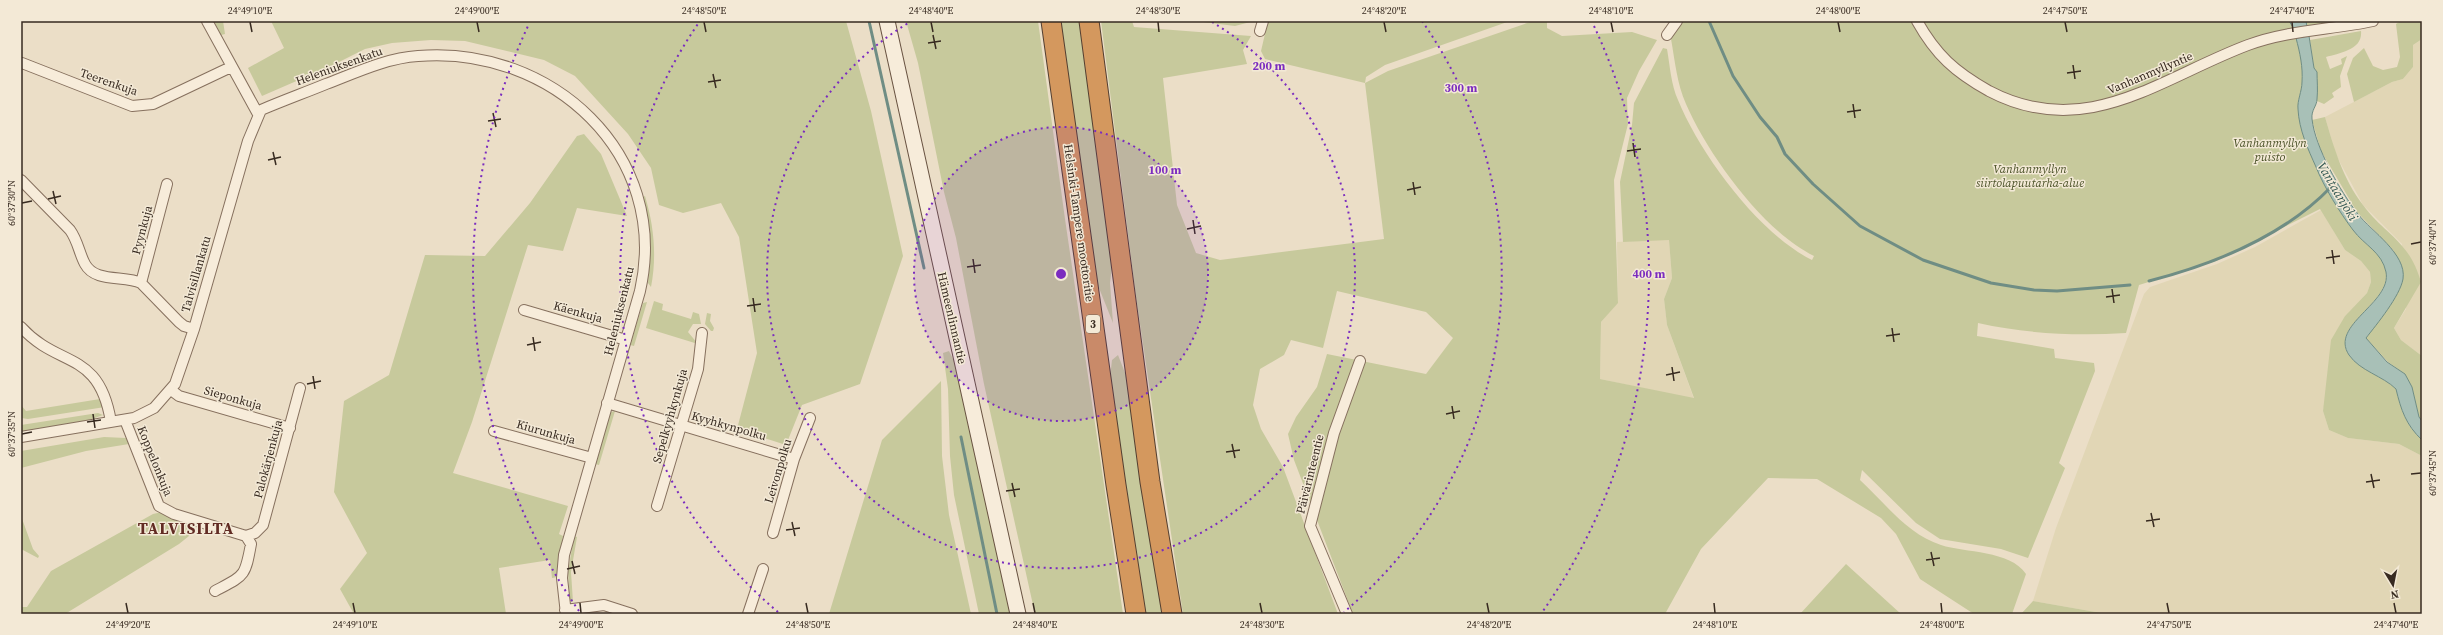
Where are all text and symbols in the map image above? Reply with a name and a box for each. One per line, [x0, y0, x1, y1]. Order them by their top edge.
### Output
text: 24°49'10"E [228, 4, 272, 17]
text: 24°49'00"E [455, 4, 499, 17]
text: 24°48'50"E [682, 4, 726, 17]
text: 24°48'40"E [909, 4, 953, 17]
text: 24°48'30"E [1136, 4, 1180, 17]
text: 24°48'20"E [1362, 4, 1406, 17]
text: 24°48'10"E [1589, 4, 1633, 17]
text: 24°48'00"E [1816, 4, 1860, 17]
text: 24°47'50"E [2043, 4, 2087, 17]
text: 24°47'40"E [2270, 4, 2314, 17]
street label: Heleniuksenkatu [293, 43, 385, 89]
street label: Vanhanmyllyntie [2105, 48, 2195, 98]
text: 200 m [1253, 58, 1286, 74]
street label: Teerenkuja [78, 65, 141, 100]
text: 300 m [1445, 80, 1478, 96]
park label: Vanhanmyllyn puisto [2233, 135, 2307, 165]
street label: Helsinki-Tampere moottoritie [1060, 143, 1098, 303]
water label: Vantaanjoki [2313, 159, 2362, 224]
park label: Vanhanmyllyn siirtolapuutarha-alue [1976, 161, 2084, 191]
text: 100 m [1149, 162, 1182, 178]
text: 60°37'30"N [5, 180, 18, 226]
street label: Pyynkuja [128, 203, 156, 256]
text: 60°37'40"N [2426, 219, 2439, 265]
street label: Talvisillankatu [177, 234, 215, 314]
street label: Heleniuksenkatu [600, 265, 638, 357]
text: 400 m [1633, 266, 1666, 282]
centre of rings [1054, 267, 1068, 281]
street label: Hämeenlinnantie [934, 270, 970, 366]
street label: Käenkuja [552, 297, 605, 327]
road number: 3 [1086, 315, 1100, 333]
street label: Sepelkyyhkynkuja [649, 366, 691, 465]
street label: Sieponkuja [202, 382, 265, 414]
street label: Kyyhkynpolku [690, 408, 768, 444]
text: 60°37'35"N [5, 411, 18, 457]
street label: Kiurunkuja [515, 416, 578, 448]
street label: Palokärjenkuja [250, 417, 286, 500]
street label: Koppelonkuja [134, 423, 177, 499]
street label: Päivärinteentie [1292, 433, 1328, 515]
street label: Leivonpolku [761, 437, 795, 505]
text: 60°37'45"N [2426, 450, 2439, 496]
district label: TALVISILTA [138, 517, 234, 539]
north arrow [2373, 565, 2413, 605]
text: N [2389, 586, 2400, 602]
text: 24°49'20"E [106, 618, 150, 631]
text: 24°49'10"E [333, 618, 377, 631]
text: 24°49'00"E [559, 618, 603, 631]
text: 24°48'50"E [786, 618, 830, 631]
text: 24°48'40"E [1013, 618, 1057, 631]
text: 24°48'30"E [1240, 618, 1284, 631]
text: 24°48'20"E [1467, 618, 1511, 631]
text: 24°48'10"E [1693, 618, 1737, 631]
text: 24°48'00"E [1920, 618, 1964, 631]
text: 24°47'50"E [2147, 618, 2191, 631]
text: 24°47'40"E [2374, 618, 2418, 631]

